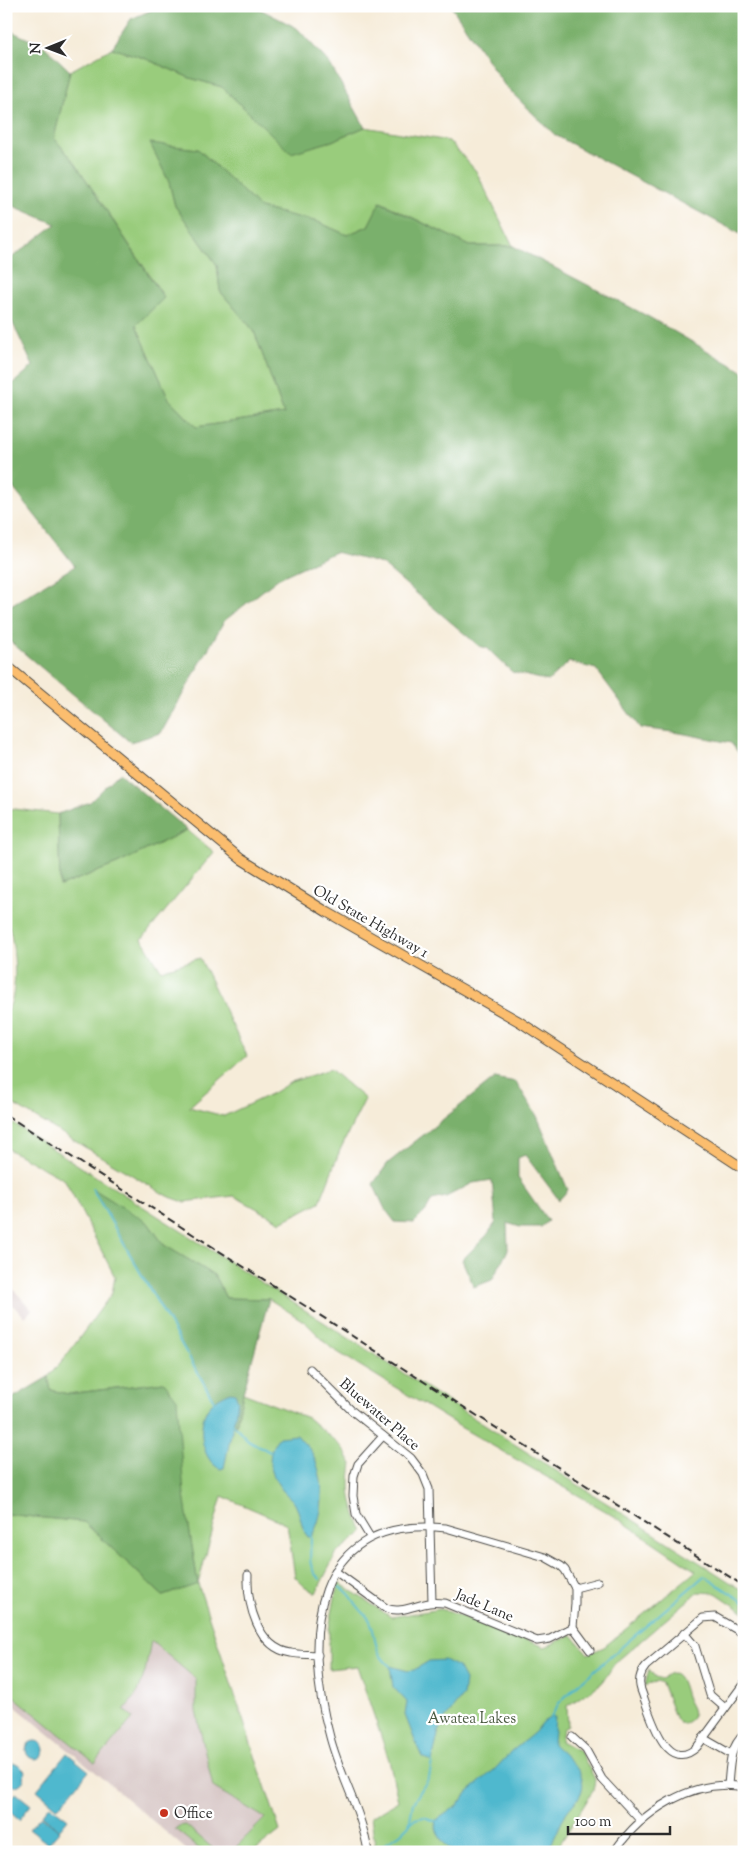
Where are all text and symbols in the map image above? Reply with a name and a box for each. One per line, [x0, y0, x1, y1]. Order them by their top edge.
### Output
north arrow [22, 22, 72, 72]
text: N [27, 42, 47, 54]
street label: Old State Highway 1 [309, 881, 432, 964]
street label: Bluewater Place [334, 1374, 424, 1456]
street label: Jade Lane [451, 1584, 517, 1628]
park label: Awatea Lakes [428, 1709, 516, 1730]
scale bar [568, 1803, 670, 1835]
place label: Office [174, 1804, 213, 1825]
marker: Office [158, 1807, 170, 1819]
text: 100 m [575, 1812, 612, 1833]

